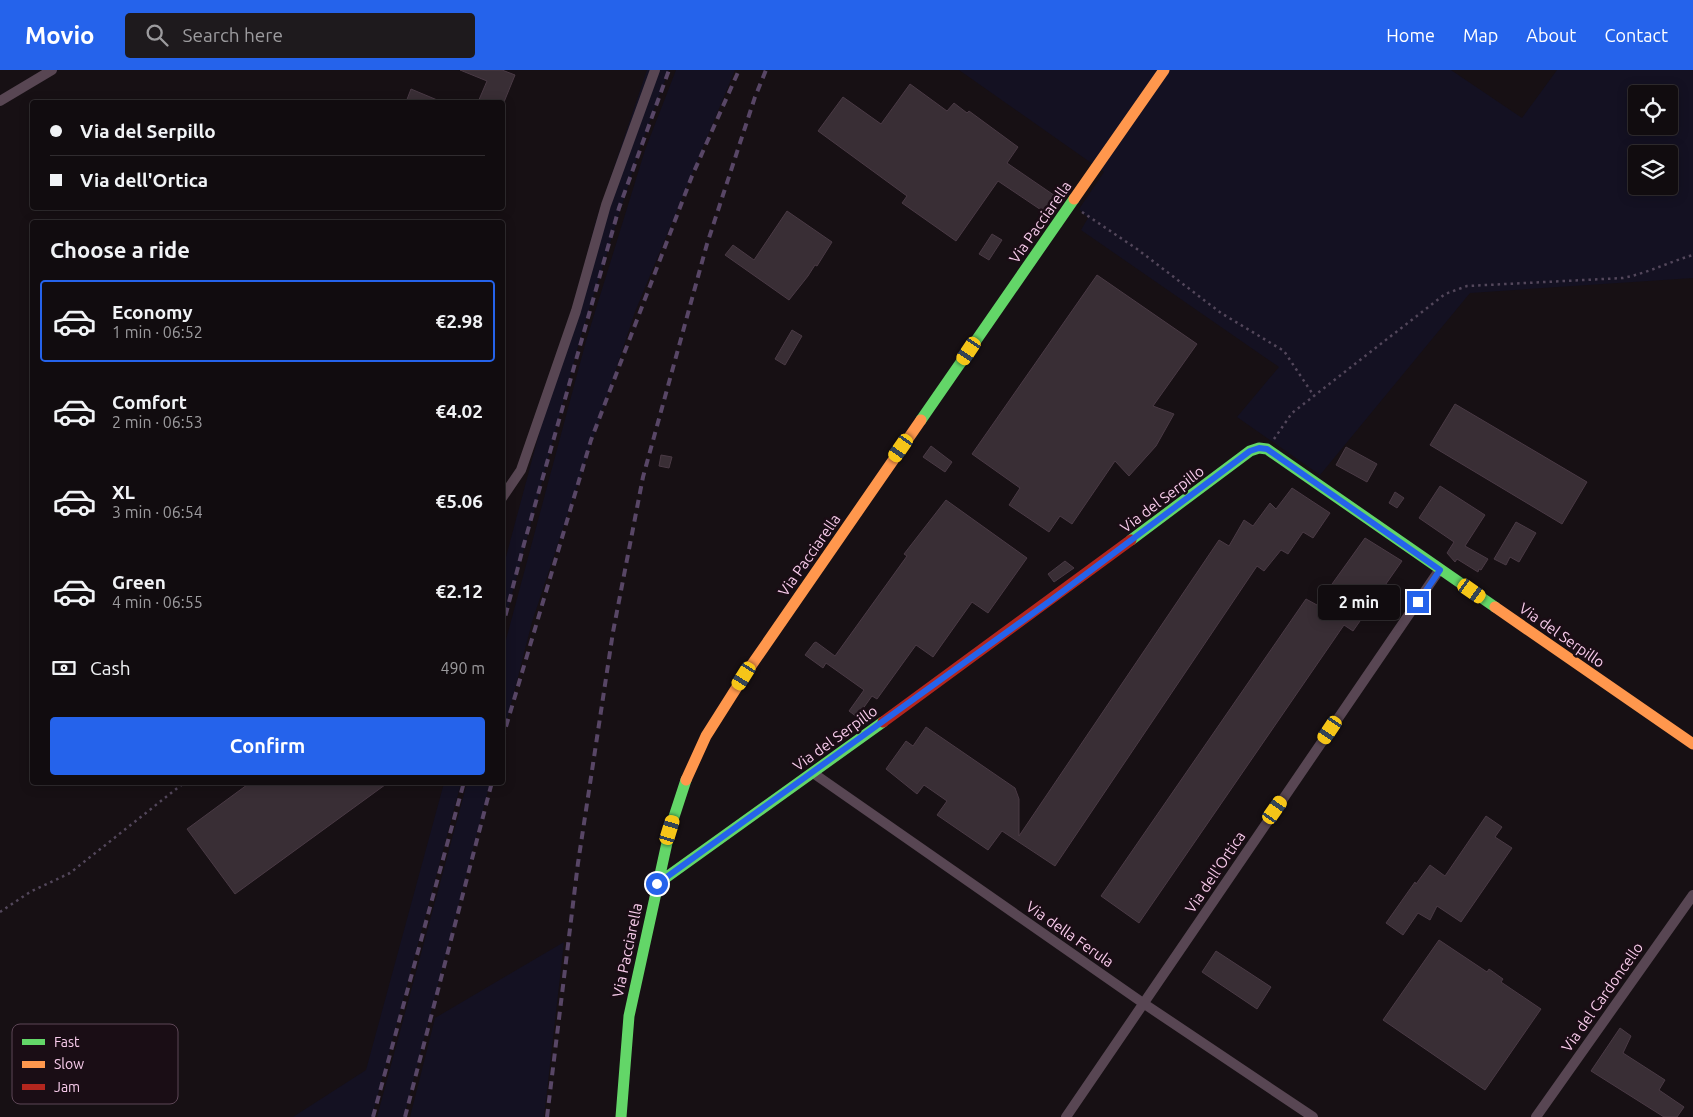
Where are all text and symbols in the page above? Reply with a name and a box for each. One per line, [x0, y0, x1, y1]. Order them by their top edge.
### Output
search box [125, 13, 475, 58]
icon: search [143, 21, 171, 49]
text: Movio [25, 22, 95, 49]
text: Search here [183, 24, 283, 46]
text: Home [1386, 25, 1435, 45]
text: Map [1463, 25, 1498, 45]
text: About [1526, 25, 1576, 45]
text: Contact [1604, 25, 1668, 45]
map controls [1628, 85, 1678, 195]
button: locate [1628, 85, 1678, 135]
text: Via del Serpillo [80, 120, 216, 142]
button: layers [1628, 145, 1678, 195]
text: Via dell'Ortica [80, 169, 208, 191]
street label: Via Pacciarella [1005, 178, 1075, 266]
text: Choose a ride [50, 237, 190, 262]
icon: car [52, 299, 97, 344]
text: Economy [112, 301, 193, 323]
text: €2.98 [435, 310, 483, 332]
text: 1 min · 06:52 [112, 323, 203, 341]
car [954, 334, 983, 368]
icon: car [52, 389, 97, 434]
text: Comfort [112, 391, 187, 413]
text: €4.02 [435, 400, 483, 422]
text: 2 min · 06:53 [112, 413, 203, 431]
car [886, 431, 915, 465]
street label: Via del Serpillo [1117, 462, 1207, 536]
icon: car [52, 479, 97, 524]
text: XL [112, 481, 135, 503]
text: €5.06 [435, 490, 483, 512]
text: 3 min · 06:54 [112, 503, 203, 521]
street label: Via Pacciarella [774, 511, 844, 599]
icon: car [52, 569, 97, 614]
text: Green [112, 571, 166, 593]
car [1455, 576, 1488, 606]
text: €2.12 [435, 580, 483, 602]
callout: 2 min [1318, 584, 1400, 620]
route end [1407, 591, 1429, 613]
text: 4 min · 06:55 [112, 593, 203, 611]
text: 2 min [1339, 593, 1379, 611]
street label: Via del Serpillo [1516, 599, 1608, 671]
icon: cash [50, 654, 78, 682]
text: Cash [90, 657, 131, 679]
text: 490 m [440, 659, 485, 677]
car [729, 659, 758, 693]
street label: Via del Serpillo [790, 702, 880, 774]
car [1315, 713, 1344, 747]
button: Confirm [50, 717, 485, 775]
car [1260, 793, 1289, 827]
car [658, 813, 681, 847]
street label: Via dell'Ortica [1181, 828, 1249, 916]
route start [646, 873, 668, 895]
street label: Via della Ferula [1023, 898, 1117, 970]
street label: Via Pacciarella [609, 901, 645, 999]
street label: Via del Cardoncello [1558, 939, 1646, 1055]
legend [12, 1024, 178, 1104]
text: Fast [54, 1034, 80, 1050]
text: Slow [54, 1056, 84, 1072]
text: Jam [54, 1079, 80, 1095]

